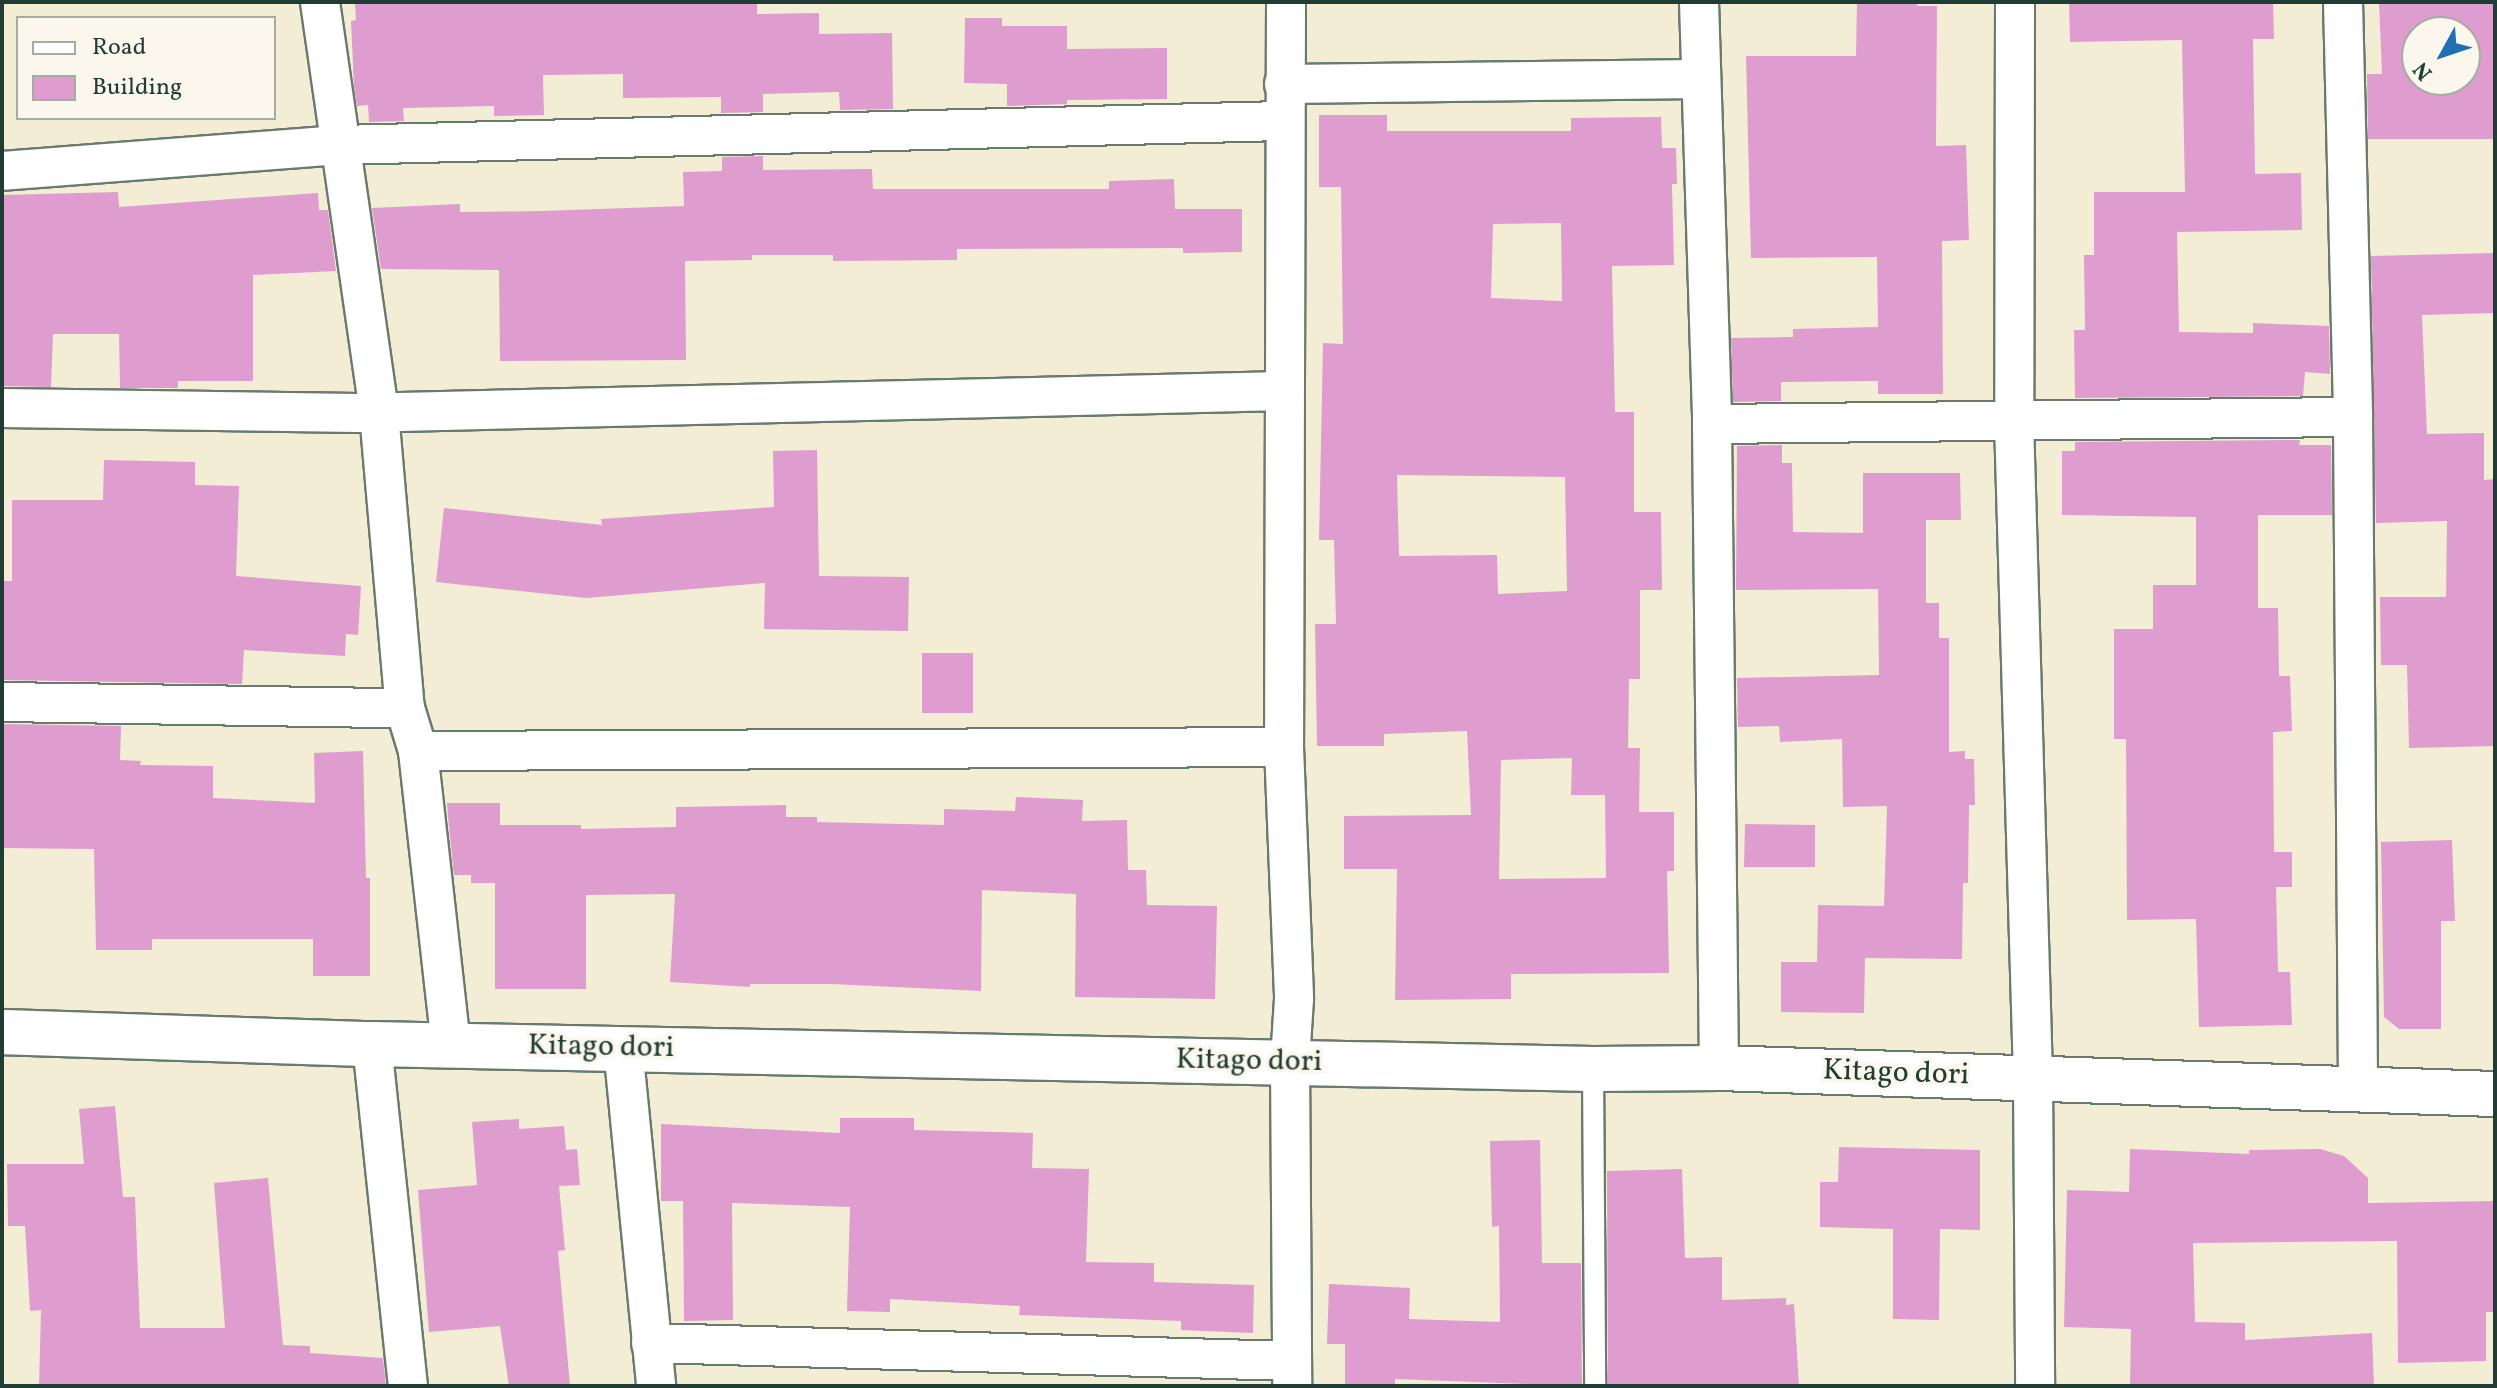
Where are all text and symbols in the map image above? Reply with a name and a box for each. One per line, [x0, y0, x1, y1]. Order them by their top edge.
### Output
legend [16, 16, 276, 120]
north arrow [2401, 16, 2481, 96]
text: Road [92, 31, 146, 65]
text: N [2407, 54, 2441, 87]
text: Building [92, 71, 182, 105]
street label: Kitago dori [527, 1028, 675, 1066]
street label: Kitago dori [1175, 1042, 1323, 1080]
street label: Kitago dori [1822, 1052, 1970, 1094]

